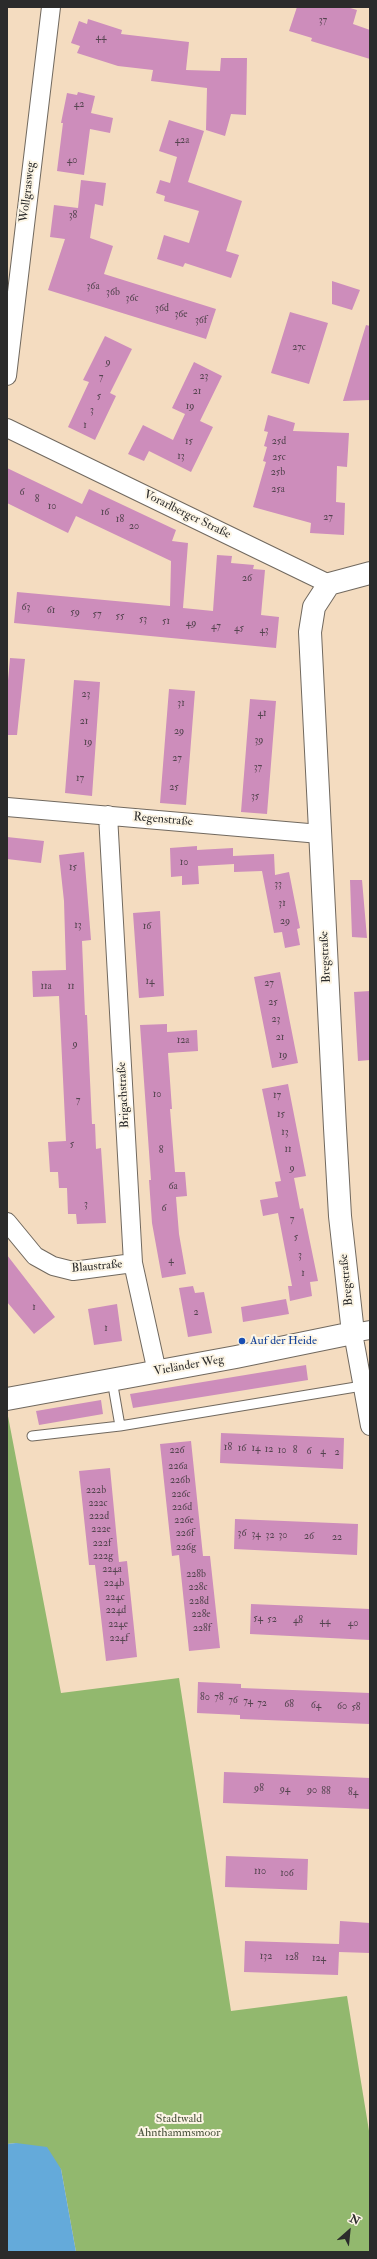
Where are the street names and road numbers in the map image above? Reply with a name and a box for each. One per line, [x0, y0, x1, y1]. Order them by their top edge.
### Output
street label: Wollgrasweg [17, 161, 39, 223]
street label: Vorarlberger Straße [141, 488, 233, 542]
street label: Regenstraße [133, 810, 193, 830]
street label: Bregstraße [317, 931, 335, 983]
street label: Brigachstraße [115, 1062, 133, 1128]
street label: Bregstraße [337, 1253, 357, 1307]
street label: Blaustraße [71, 1258, 123, 1276]
street label: Vieländer Weg [153, 1353, 225, 1379]

